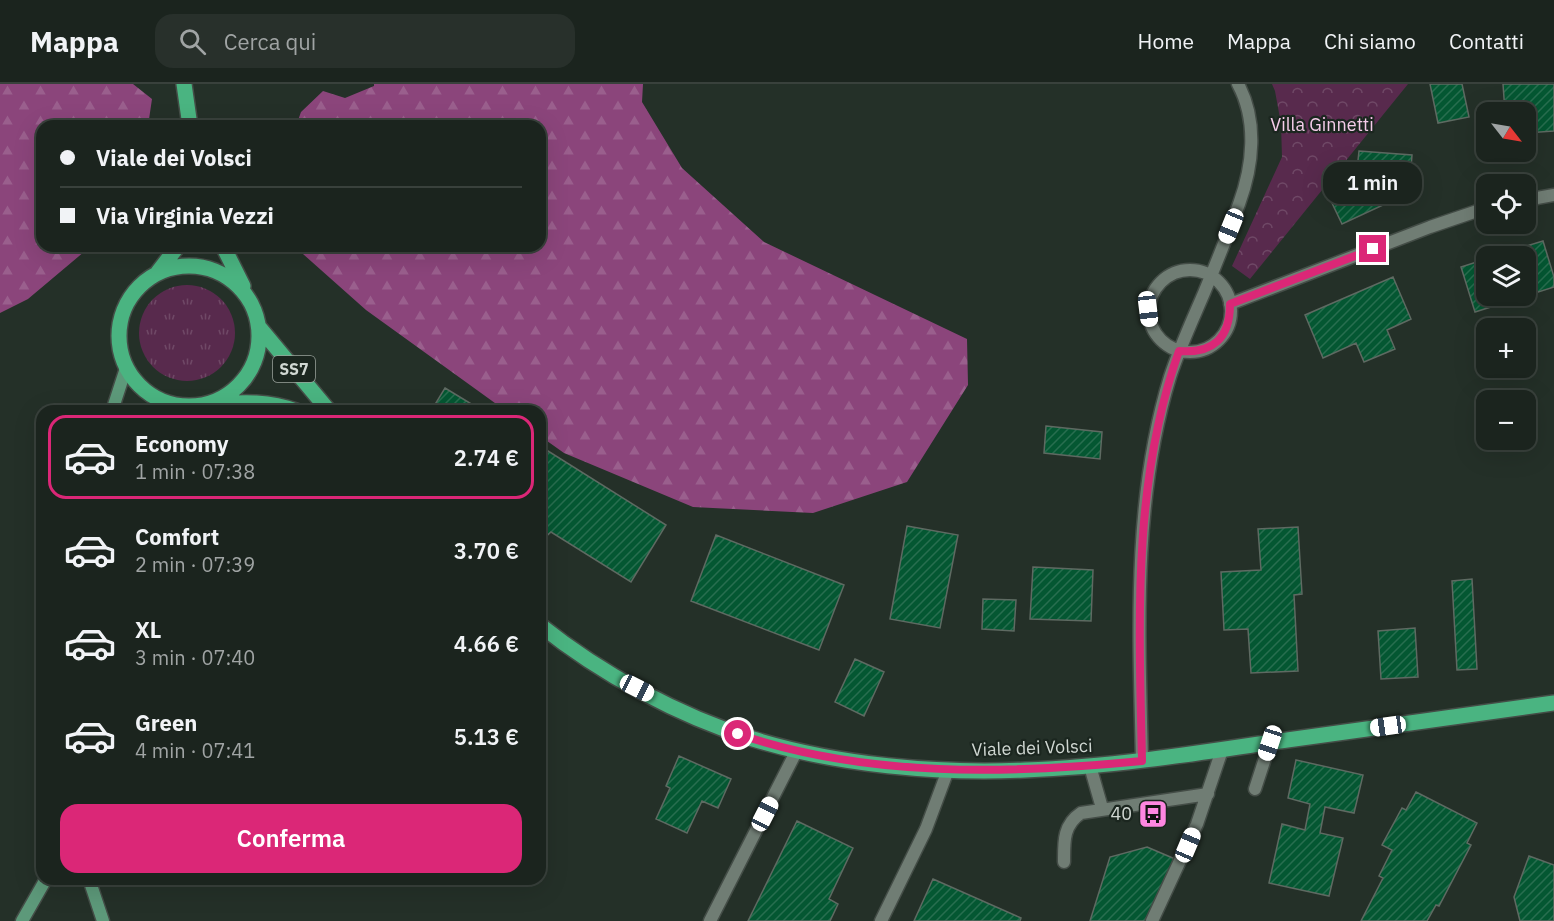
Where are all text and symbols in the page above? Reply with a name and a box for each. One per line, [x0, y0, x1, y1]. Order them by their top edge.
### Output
search box [155, 14, 575, 68]
text: Mappa [30, 23, 119, 60]
icon: search [176, 25, 209, 58]
text: Cerca qui [224, 27, 316, 56]
text: Home [1138, 27, 1194, 55]
text: Mappa [1227, 27, 1291, 55]
text: Chi siamo [1324, 27, 1416, 55]
text: Contatti [1449, 27, 1524, 55]
north arrow [1476, 102, 1536, 162]
map controls [1476, 102, 1536, 450]
park label: Villa Ginnetti [1270, 113, 1374, 136]
text: Viale dei Volsci [96, 143, 252, 172]
callout: 1 min [1324, 162, 1422, 204]
text: 1 min [1347, 169, 1398, 196]
button: locate [1476, 174, 1536, 234]
text: Via Virginia Vezzi [96, 201, 274, 230]
car [1216, 206, 1246, 246]
route end [1359, 235, 1386, 262]
button: layers [1476, 246, 1536, 306]
car [1137, 290, 1159, 328]
button: + [1476, 318, 1536, 378]
road number: SS7 [273, 356, 315, 382]
button: − [1476, 390, 1536, 450]
text: Economy [135, 429, 229, 458]
icon: car [63, 430, 117, 484]
text: 2.74 € [454, 443, 519, 472]
text: 1 min · 07:38 [135, 458, 255, 485]
text: Comfort [135, 522, 219, 551]
icon: car [63, 523, 117, 577]
text: 3.70 € [454, 536, 519, 565]
text: 2 min · 07:39 [135, 551, 255, 578]
text: XL [135, 615, 161, 644]
icon: car [63, 616, 117, 670]
text: 4.66 € [454, 629, 519, 658]
text: 3 min · 07:40 [135, 644, 255, 671]
car [617, 672, 657, 704]
text: Green [135, 708, 197, 737]
icon: car [63, 709, 117, 763]
car [1369, 715, 1407, 737]
route start [724, 720, 751, 747]
text: 5.13 € [454, 722, 519, 751]
car [1256, 723, 1284, 763]
street label: Viale dei Volsci [971, 734, 1093, 761]
text: 4 min · 07:41 [135, 737, 255, 764]
car [749, 794, 781, 834]
bus stop icon: 40 [1137, 798, 1169, 830]
place label: 40 [1110, 802, 1132, 825]
button: Conferma [60, 804, 522, 873]
car [1173, 825, 1203, 865]

